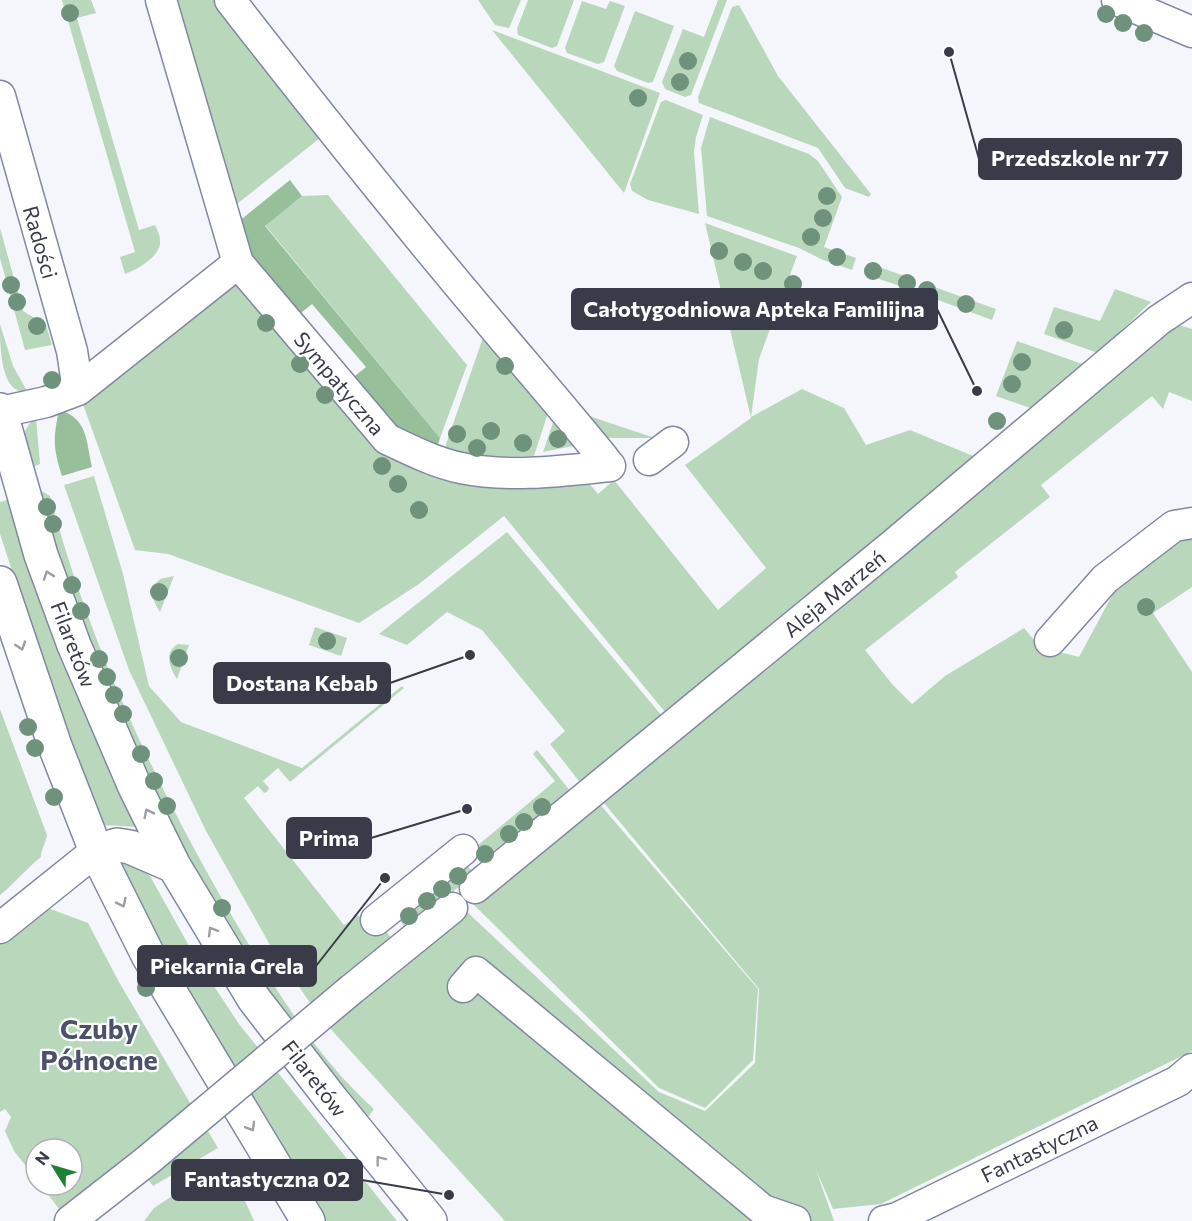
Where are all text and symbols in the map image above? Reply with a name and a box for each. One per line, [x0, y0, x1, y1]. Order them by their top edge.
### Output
callout: Przedszkole nr 77 [979, 139, 1181, 179]
text: Przedszkole nr 77 [991, 144, 1169, 171]
street label: Radości [19, 203, 63, 281]
callout: Całotygodniowa Apteka Familijna [572, 289, 937, 329]
text: Całotygodniowa Apteka Familijna [583, 295, 925, 322]
street label: Sympatyczna [289, 326, 391, 440]
street label: Aleja Marzeń [778, 544, 890, 642]
one-way arrow [43, 570, 56, 581]
street label: Filaretów [46, 597, 102, 691]
one-way arrow [13, 640, 26, 651]
callout: Dostana Kebab [214, 663, 390, 703]
text: Dostana Kebab [226, 669, 378, 696]
one-way arrow [144, 809, 155, 819]
callout: Prima [287, 818, 371, 858]
text: Prima [299, 824, 359, 851]
one-way arrow [115, 897, 126, 908]
one-way arrow [208, 927, 220, 937]
callout: Piekarnia Grela [138, 946, 316, 986]
text: Piekarnia Grela [150, 952, 304, 979]
district label: Czuby Północne [40, 1012, 158, 1076]
street label: Filaretów [277, 1035, 353, 1121]
street label: Fantastyczna [977, 1109, 1101, 1187]
one-way arrow [243, 1121, 255, 1131]
north arrow [24, 1137, 84, 1197]
text: N [30, 1147, 53, 1168]
one-way arrow [376, 1156, 387, 1167]
callout: Fantastyczna 02 [172, 1160, 362, 1200]
text: Fantastyczna 02 [184, 1165, 350, 1192]

